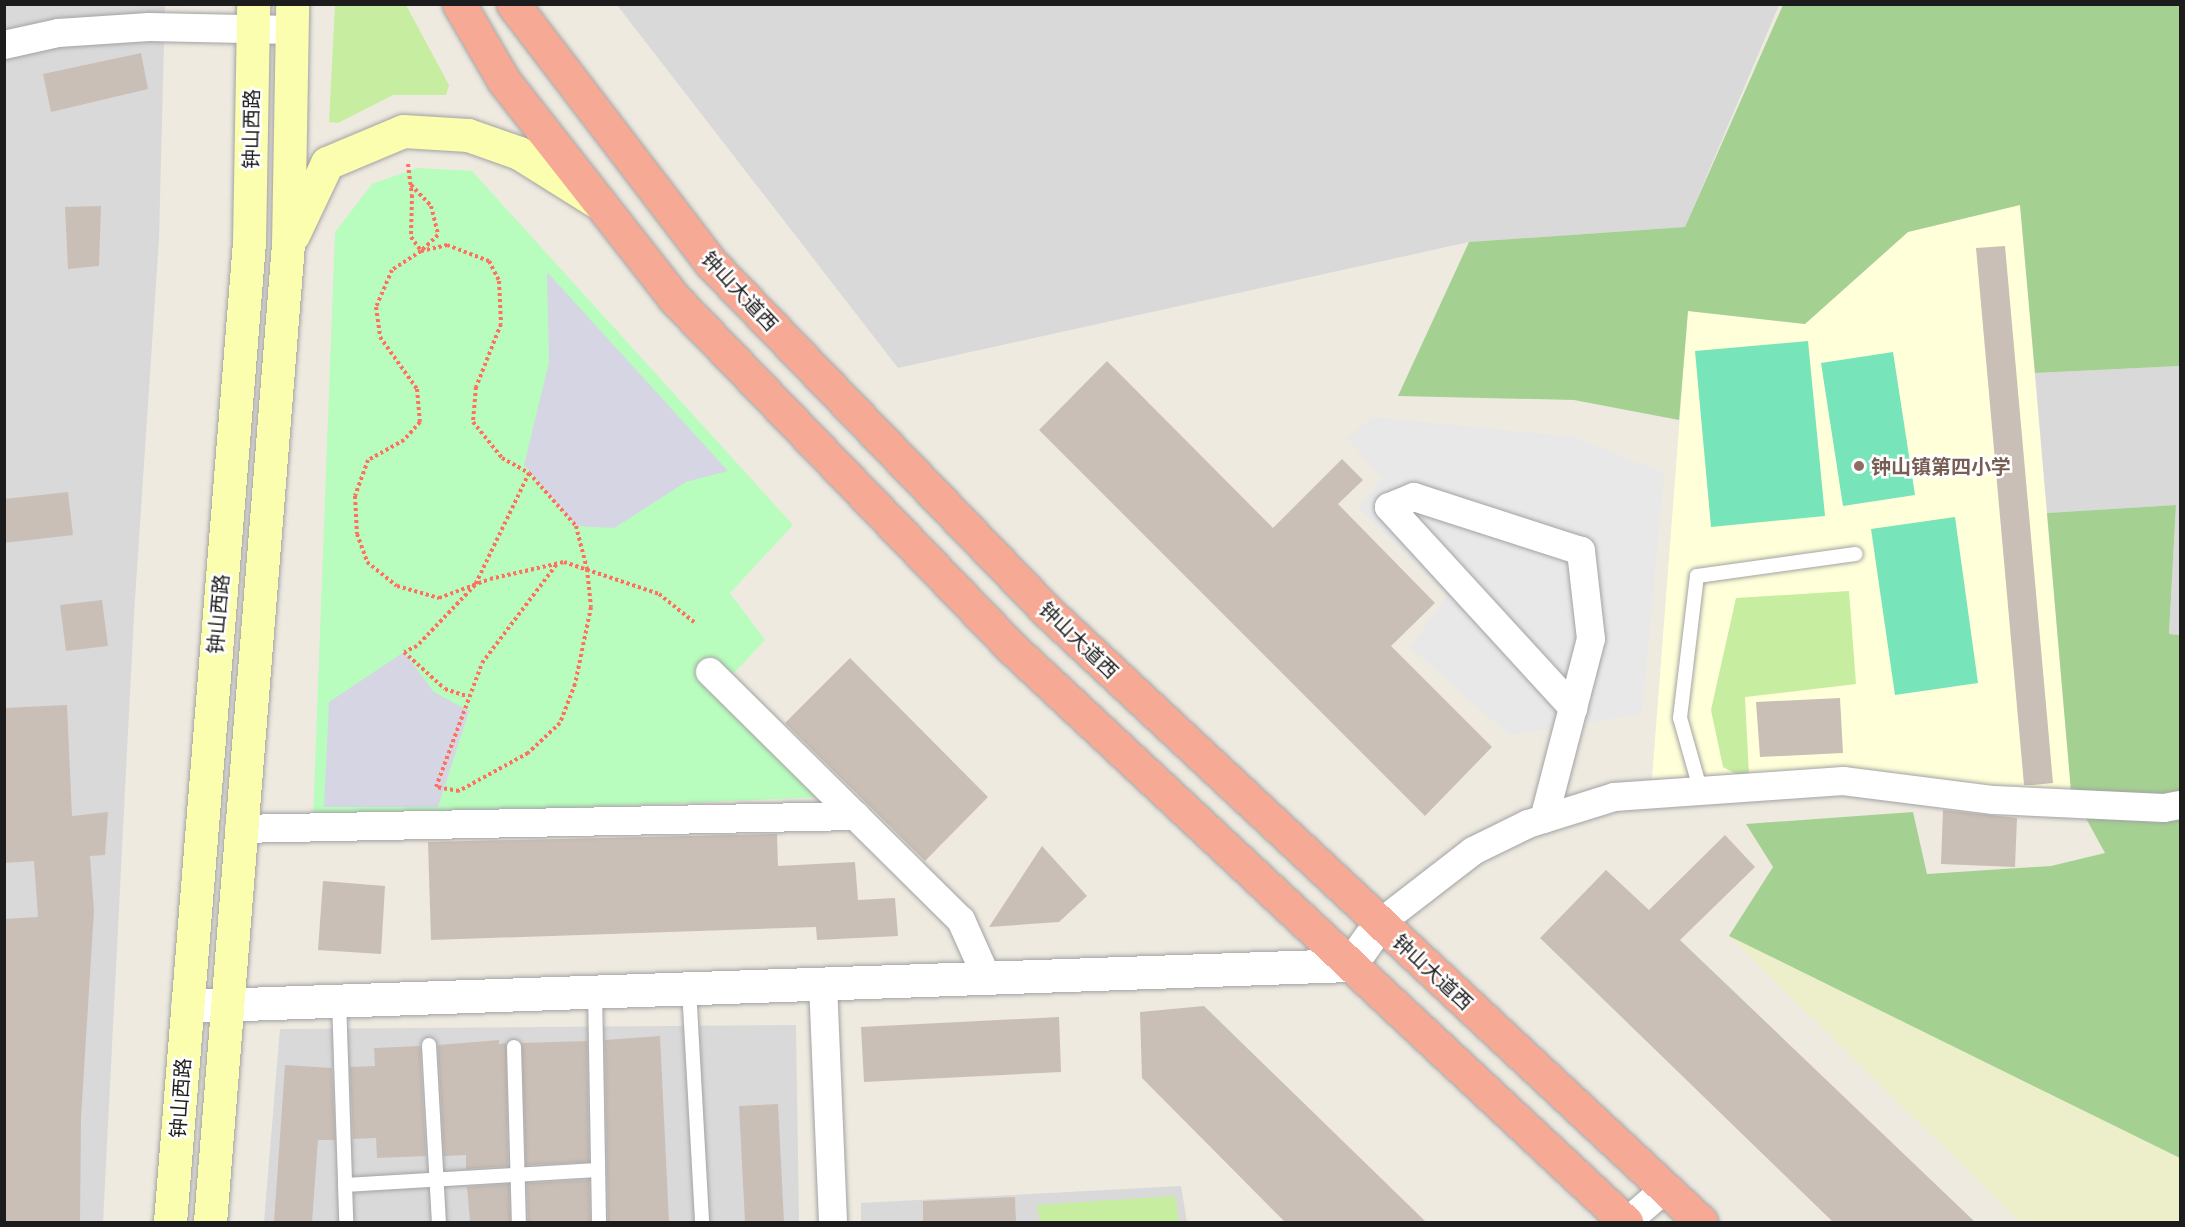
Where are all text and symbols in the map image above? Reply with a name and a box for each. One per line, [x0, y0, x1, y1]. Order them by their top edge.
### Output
street label: 钟山西路 [238, 89, 264, 169]
street label: 钟山大道西 [697, 246, 783, 336]
place label: 钟山镇第四小学 [1871, 454, 2011, 478]
marker: 钟山镇第四小学 [1852, 459, 1866, 473]
street label: 钟山西路 [203, 573, 233, 655]
street label: 钟山大道西 [1035, 597, 1123, 683]
street label: 钟山大道西 [1388, 929, 1478, 1015]
street label: 钟山西路 [165, 1057, 195, 1139]

